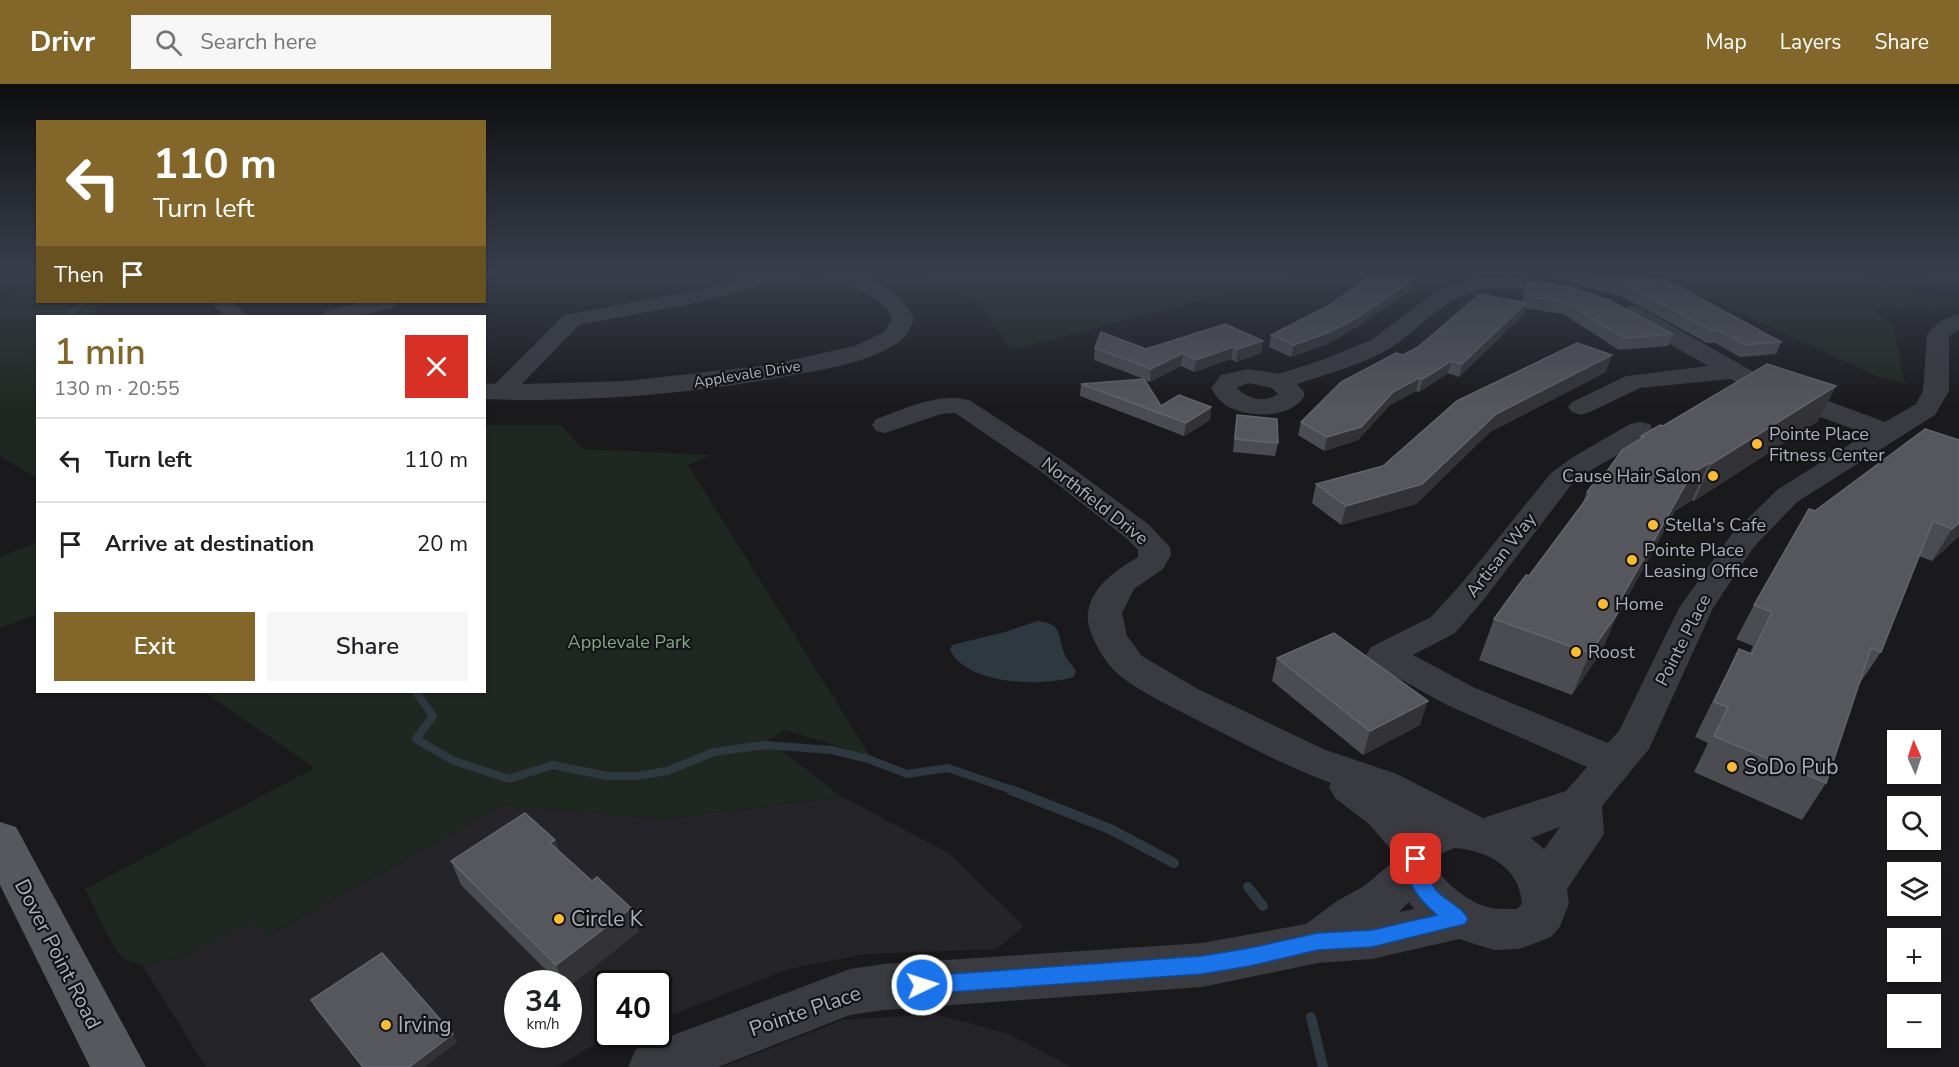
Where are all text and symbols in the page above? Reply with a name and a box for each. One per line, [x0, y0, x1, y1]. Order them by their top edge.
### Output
search box [131, 15, 551, 69]
text: Drivr [30, 23, 95, 61]
icon: search [152, 26, 185, 59]
text: Search here [200, 27, 317, 57]
text: Map [1705, 28, 1747, 56]
text: Layers [1780, 28, 1841, 56]
text: Share [1874, 28, 1929, 56]
text: 110 m [153, 136, 277, 193]
icon: left [54, 144, 132, 222]
text: Turn left [153, 190, 254, 227]
icon: arrive [116, 258, 149, 291]
text: Then [54, 260, 104, 290]
text: 1 min [54, 328, 146, 377]
button: close [405, 335, 468, 398]
street label: Applevale Drive [692, 356, 802, 392]
text: 130 m · 20:55 [54, 375, 180, 402]
place label: Pointe Place Fitness Center [1769, 422, 1885, 467]
marker: Pointe Place Fitness Center [1750, 437, 1764, 451]
icon: left [54, 444, 87, 477]
text: Turn left [105, 445, 192, 475]
text: 110 m [404, 445, 468, 475]
street label: Northfield Drive [1037, 452, 1153, 550]
place label: Cause Hair Salon [1562, 464, 1701, 488]
marker: Cause Hair Salon [1706, 469, 1720, 483]
street label: Artisan Way [1460, 507, 1542, 602]
place label: Stella's Cafe [1665, 513, 1766, 537]
marker: Stella's Cafe [1646, 518, 1660, 532]
icon: arrive [54, 528, 87, 561]
text: Arrive at destination [105, 529, 314, 559]
text: 20 m [417, 529, 468, 559]
place label: Pointe Place Leasing Office [1644, 538, 1758, 583]
marker: Pointe Place Leasing Office [1625, 553, 1639, 567]
street label: Pointe Place [1650, 590, 1716, 690]
place label: Home [1615, 592, 1664, 616]
marker: Home [1596, 597, 1610, 611]
button: Exit [54, 612, 255, 681]
button: Share [267, 612, 468, 681]
park label: Applevale Park [568, 630, 691, 654]
place label: Roost [1588, 640, 1635, 664]
marker: Roost [1569, 645, 1583, 659]
north arrow [1887, 730, 1941, 784]
map controls [1887, 730, 1941, 1048]
place label: SoDo Pub [1744, 753, 1838, 781]
marker: SoDo Pub [1725, 760, 1739, 774]
button: search [1887, 796, 1941, 850]
pin [1390, 833, 1441, 884]
icon: arrive [1399, 842, 1432, 875]
button: layers [1887, 862, 1941, 916]
street label: Dover Point Road [8, 874, 108, 1034]
place label: Circle K [571, 905, 644, 933]
marker: Circle K [552, 912, 566, 926]
button: + [1887, 928, 1941, 982]
position arrow [890, 953, 954, 1017]
speed limit sign: 40 [594, 970, 672, 1048]
street label: Pointe Place [745, 979, 865, 1043]
text: 34 [525, 981, 561, 1022]
button: − [1887, 994, 1941, 1048]
place label: Irving [398, 1011, 451, 1039]
text: km/h [526, 1014, 560, 1034]
marker: Irving [379, 1018, 393, 1032]

